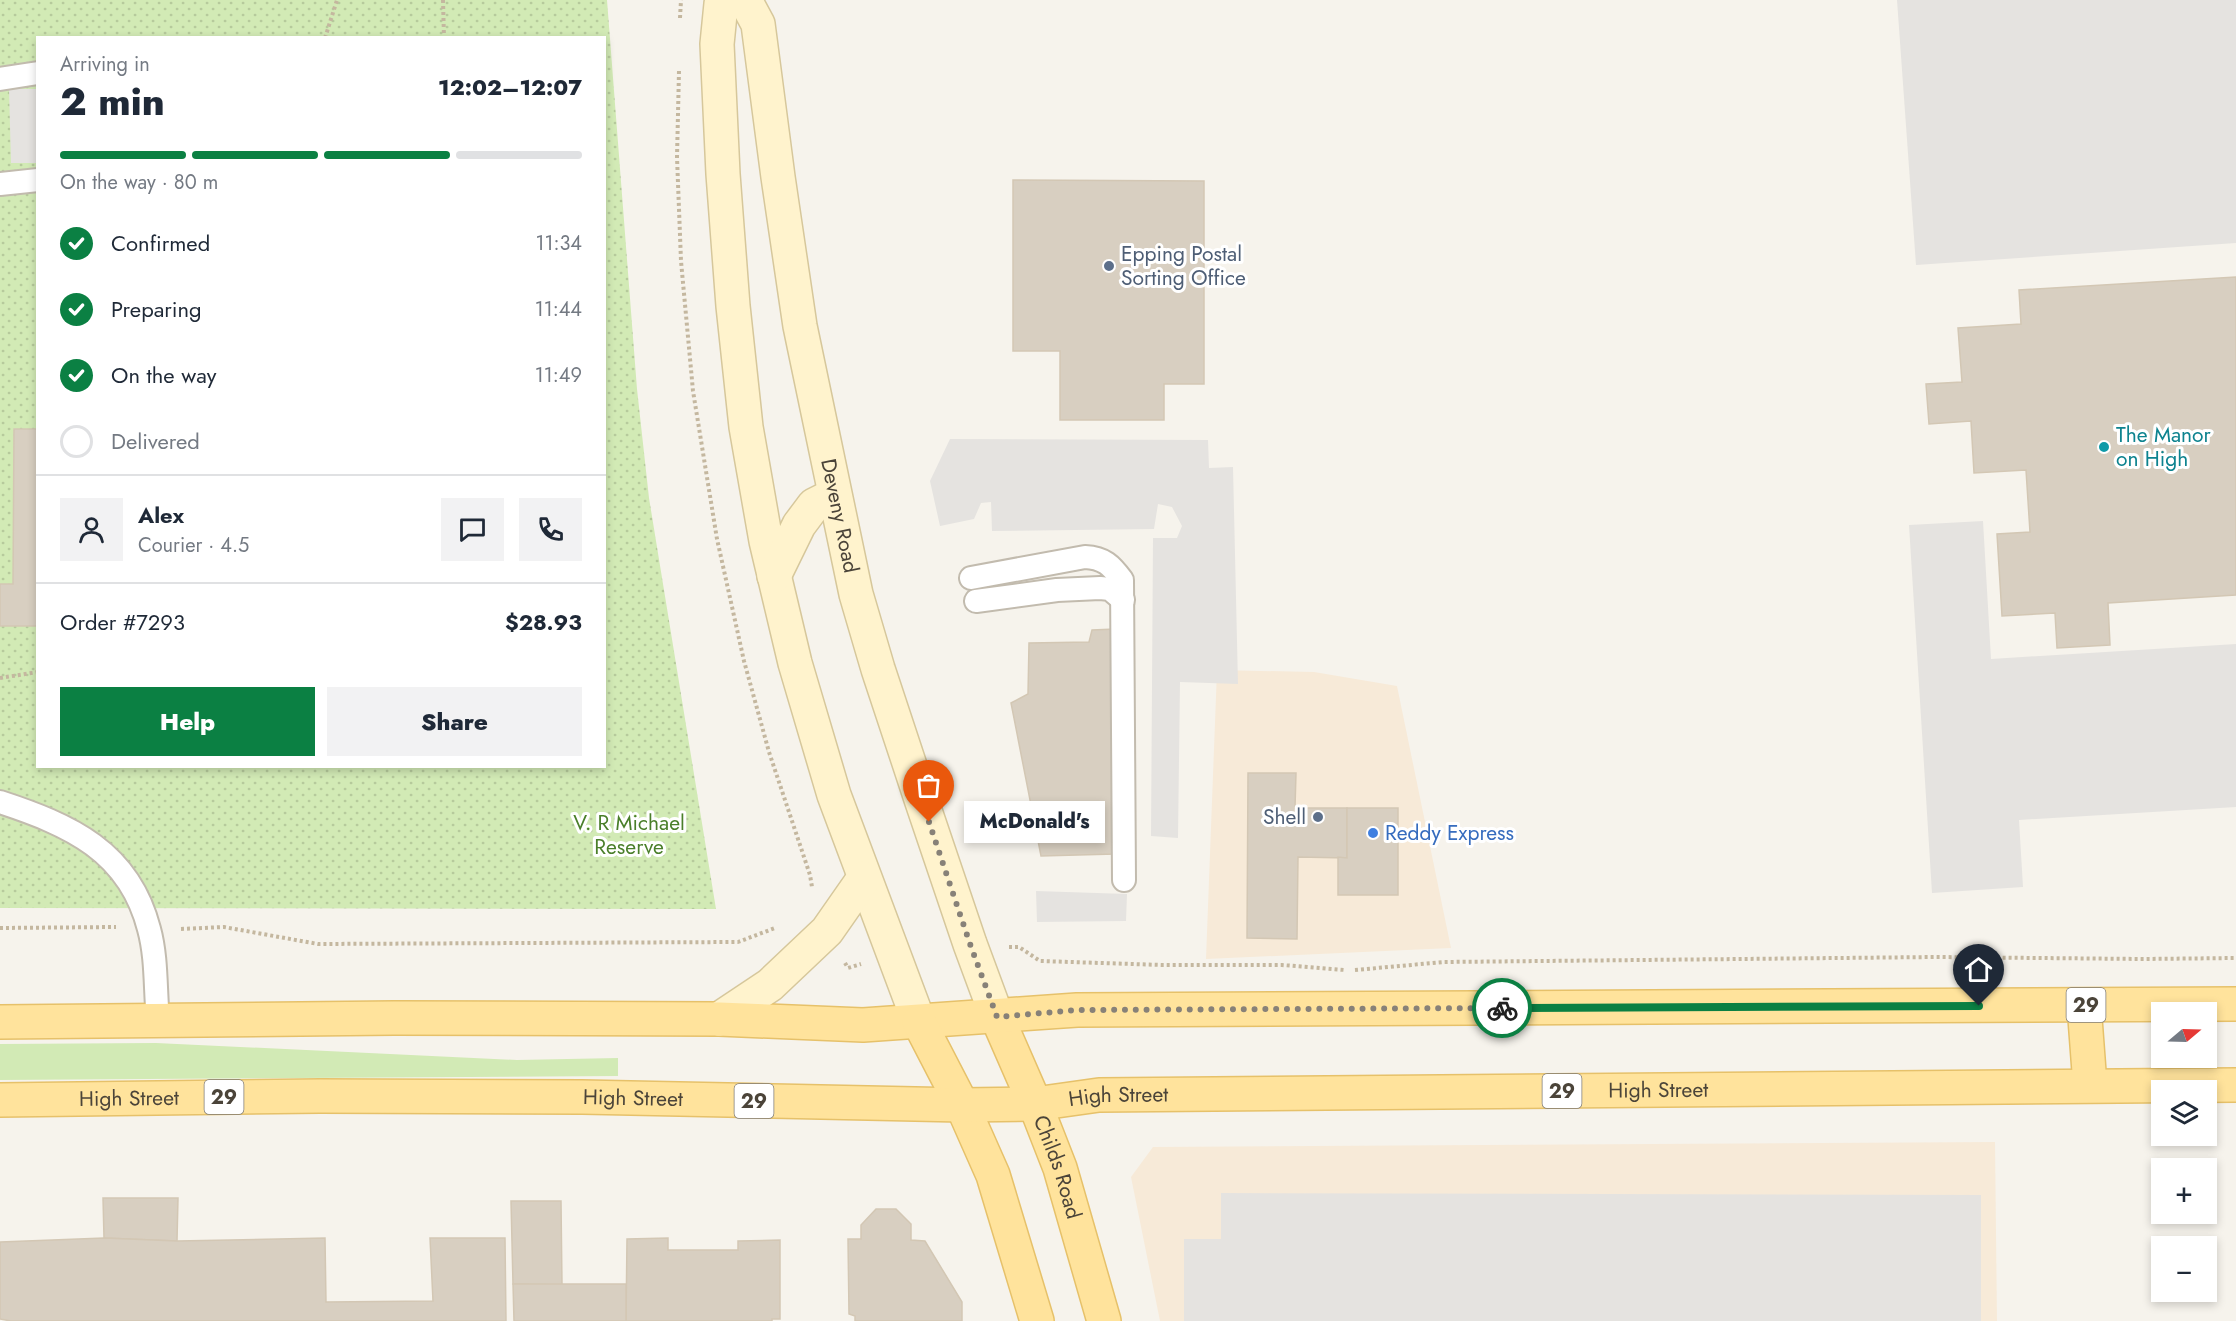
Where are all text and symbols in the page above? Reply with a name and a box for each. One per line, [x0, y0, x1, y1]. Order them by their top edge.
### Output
text: Arriving in [60, 50, 150, 79]
text: 12:02–12:07 [438, 71, 582, 103]
text: 2 min [60, 73, 165, 130]
text: On the way · 80 m [60, 168, 218, 197]
icon: check [60, 227, 93, 260]
text: Confirmed [111, 227, 210, 259]
text: 11:34 [535, 229, 582, 258]
place label: Epping Postal Sorting Office [1121, 239, 1246, 293]
marker: Epping Postal Sorting Office [1102, 259, 1116, 273]
icon: check [60, 293, 93, 326]
text: Preparing [111, 293, 202, 325]
text: 11:44 [535, 295, 582, 324]
icon: check [60, 359, 93, 392]
text: On the way [111, 359, 216, 391]
text: 11:49 [535, 361, 582, 390]
place label: The Manor on High [2116, 420, 2212, 474]
text: Delivered [111, 425, 200, 457]
marker: The Manor on High [2097, 440, 2111, 454]
street label: Deveny Road [813, 456, 866, 576]
button: person [60, 498, 123, 561]
button: chat [441, 498, 504, 561]
button: phone [519, 498, 582, 561]
text: Alex [138, 499, 184, 531]
text: Courier · 4.5 [138, 531, 249, 560]
text: Order #7293 [60, 606, 185, 638]
text: $28.93 [505, 606, 582, 638]
button: Help [60, 687, 315, 756]
button: Share [327, 687, 582, 756]
pin [903, 760, 954, 822]
icon: bag [912, 769, 945, 802]
callout: McDonald's [965, 801, 1106, 843]
place label: Shell [1263, 802, 1306, 832]
text: McDonald's [979, 807, 1090, 836]
park label: V. R Michael Reserve [573, 808, 685, 862]
marker: Shell [1311, 810, 1325, 824]
place label: Reddy Express [1385, 818, 1514, 848]
marker: Reddy Express [1366, 826, 1380, 840]
pin [1953, 944, 2004, 1006]
icon: home [1962, 953, 1995, 986]
courier [1472, 978, 1532, 1038]
road number: 29 [2066, 988, 2106, 1022]
icon: bike [1486, 992, 1519, 1025]
north arrow [2151, 1002, 2217, 1068]
map controls [2151, 1002, 2217, 1302]
road number: 29 [1542, 1074, 1582, 1108]
street label: High Street [1608, 1075, 1708, 1106]
street label: High Street [1066, 1079, 1168, 1114]
road number: 29 [204, 1080, 244, 1114]
button: layers [2151, 1080, 2217, 1146]
street label: High Street [583, 1082, 683, 1114]
street label: High Street [79, 1083, 179, 1114]
road number: 29 [734, 1084, 774, 1118]
street label: Childs Road [1026, 1111, 1089, 1222]
button: + [2151, 1158, 2217, 1224]
button: − [2151, 1236, 2217, 1302]

